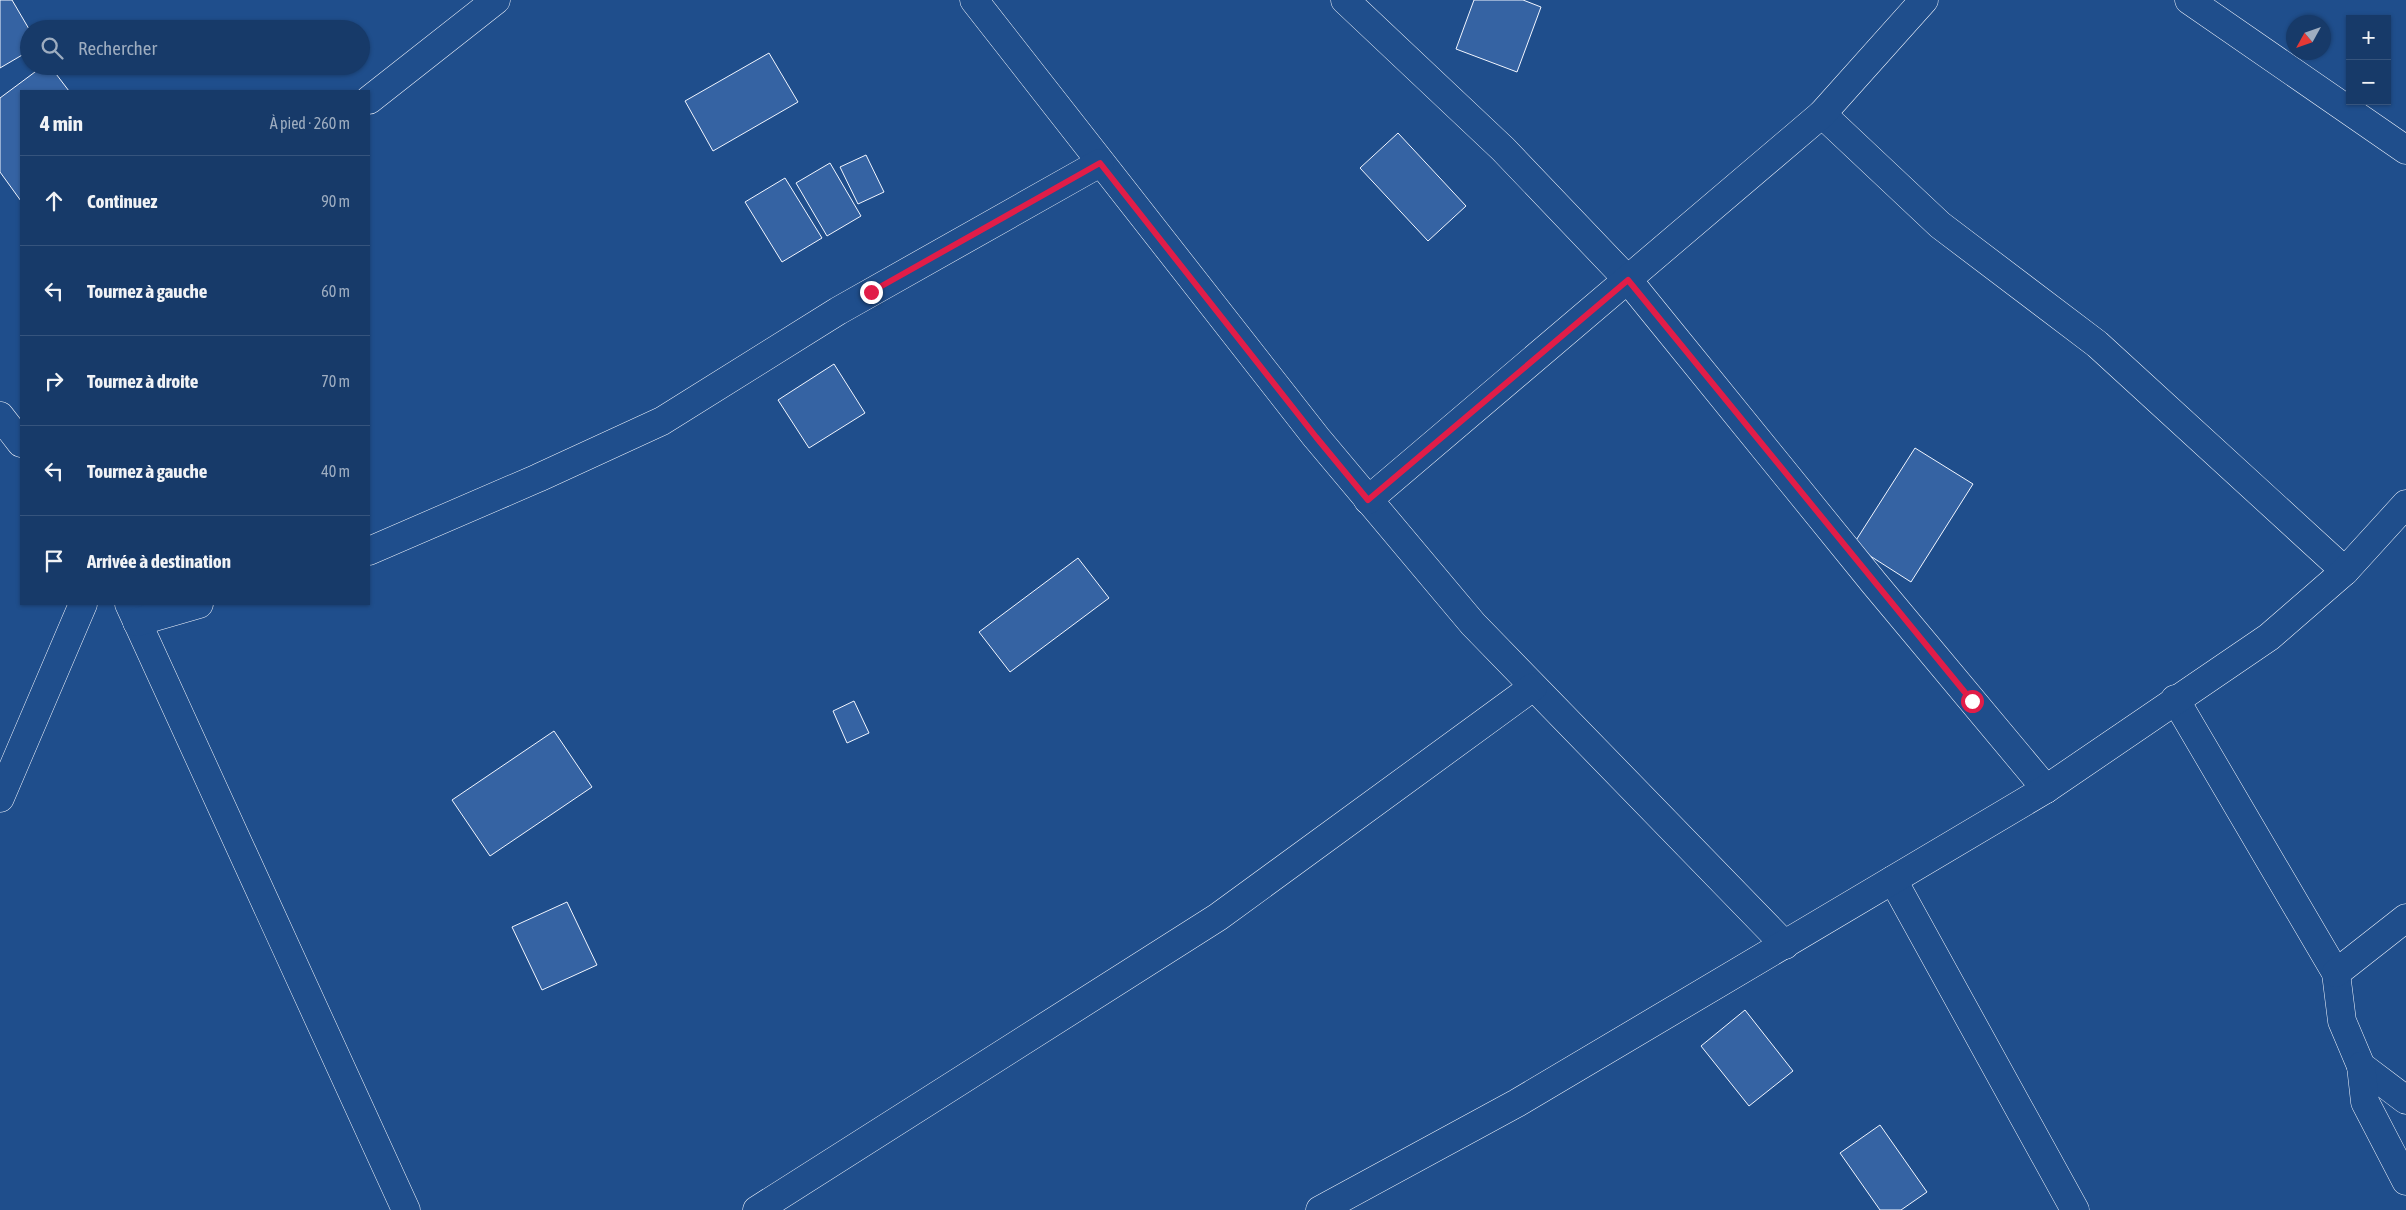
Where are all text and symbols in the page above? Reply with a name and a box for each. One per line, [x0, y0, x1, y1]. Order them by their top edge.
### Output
north arrow [2286, 15, 2331, 60]
map controls [2346, 15, 2391, 105]
button: + [2346, 15, 2391, 60]
search box [20, 20, 370, 75]
icon: search [38, 34, 66, 62]
text: Rechercher [78, 37, 157, 59]
button: − [2346, 60, 2391, 105]
text: 4 min [40, 111, 83, 135]
text: À pied · 260 m [270, 114, 350, 132]
icon: ahead [40, 187, 68, 215]
text: Continuez [87, 190, 157, 212]
text: 90 m [321, 192, 350, 210]
icon: left [40, 277, 68, 305]
text: Tournez à gauche [87, 280, 207, 302]
route end [860, 281, 883, 304]
text: 60 m [321, 282, 350, 300]
icon: right [40, 367, 68, 395]
text: Tournez à droite [87, 370, 198, 392]
text: 70 m [321, 372, 350, 390]
icon: left [40, 457, 68, 485]
text: Tournez à gauche [87, 460, 207, 482]
text: 40 m [321, 462, 350, 480]
icon: arrive [40, 547, 68, 575]
text: Arrivée à destination [87, 550, 231, 572]
route start [1961, 690, 1984, 713]

